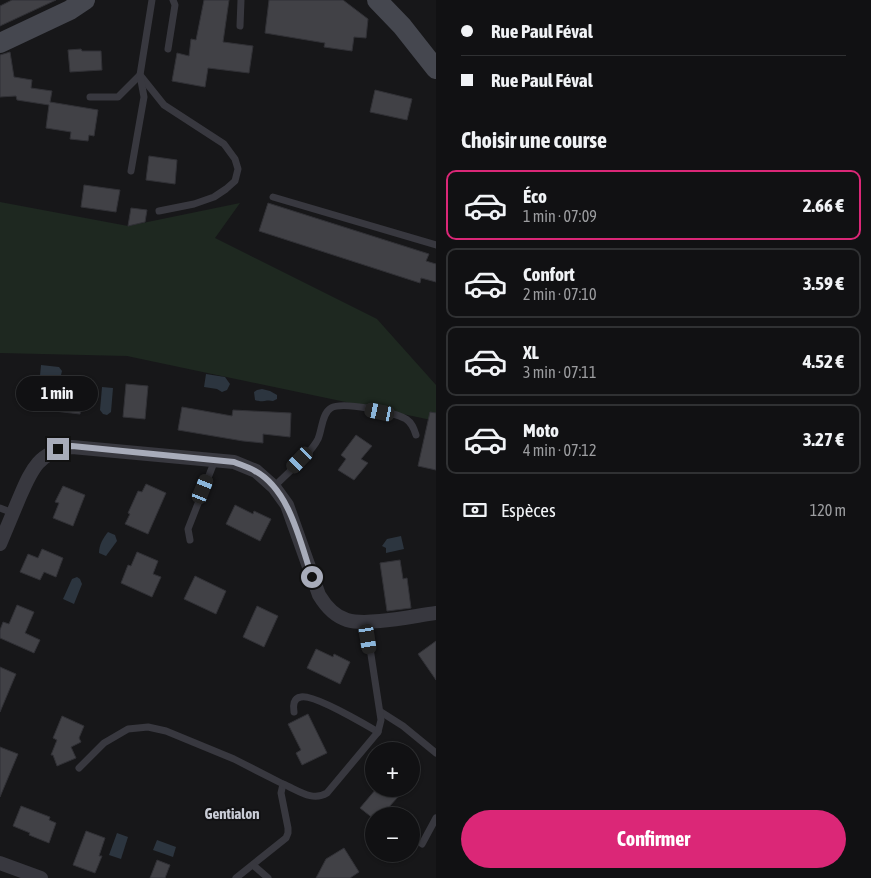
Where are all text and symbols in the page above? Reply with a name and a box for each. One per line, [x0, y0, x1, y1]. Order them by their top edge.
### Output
text: Rue Paul Féval [491, 20, 593, 42]
text: Rue Paul Féval [491, 69, 593, 91]
text: Choisir une course [461, 127, 607, 153]
icon: car [463, 183, 508, 228]
text: Éco [523, 185, 547, 207]
text: 2.66 € [803, 194, 844, 216]
text: 1 min · 07:09 [523, 207, 597, 225]
icon: car [463, 261, 508, 306]
text: Confort [523, 263, 575, 285]
text: 3.59 € [803, 272, 844, 294]
text: 2 min · 07:10 [523, 285, 596, 303]
icon: car [463, 339, 508, 384]
text: XL [523, 341, 539, 363]
text: 4.52 € [803, 350, 844, 372]
text: 3 min · 07:11 [523, 363, 596, 381]
callout: 1 min [17, 376, 99, 412]
text: 1 min [41, 384, 73, 402]
car [363, 402, 396, 422]
icon: car [463, 417, 508, 462]
text: Moto [523, 419, 559, 441]
text: 3.27 € [803, 428, 844, 450]
route end [47, 438, 69, 460]
text: 4 min · 07:12 [523, 441, 596, 459]
car [284, 444, 315, 476]
car [190, 472, 215, 506]
icon: cash [461, 496, 489, 524]
text: Espèces [501, 499, 556, 521]
text: 120 m [810, 501, 846, 519]
route start [301, 566, 323, 588]
car [358, 623, 377, 655]
map controls [365, 742, 420, 862]
button: + [365, 742, 420, 797]
district label: Gentialon [205, 805, 259, 822]
button: − [365, 807, 420, 862]
button: Confirmer [461, 810, 846, 868]

